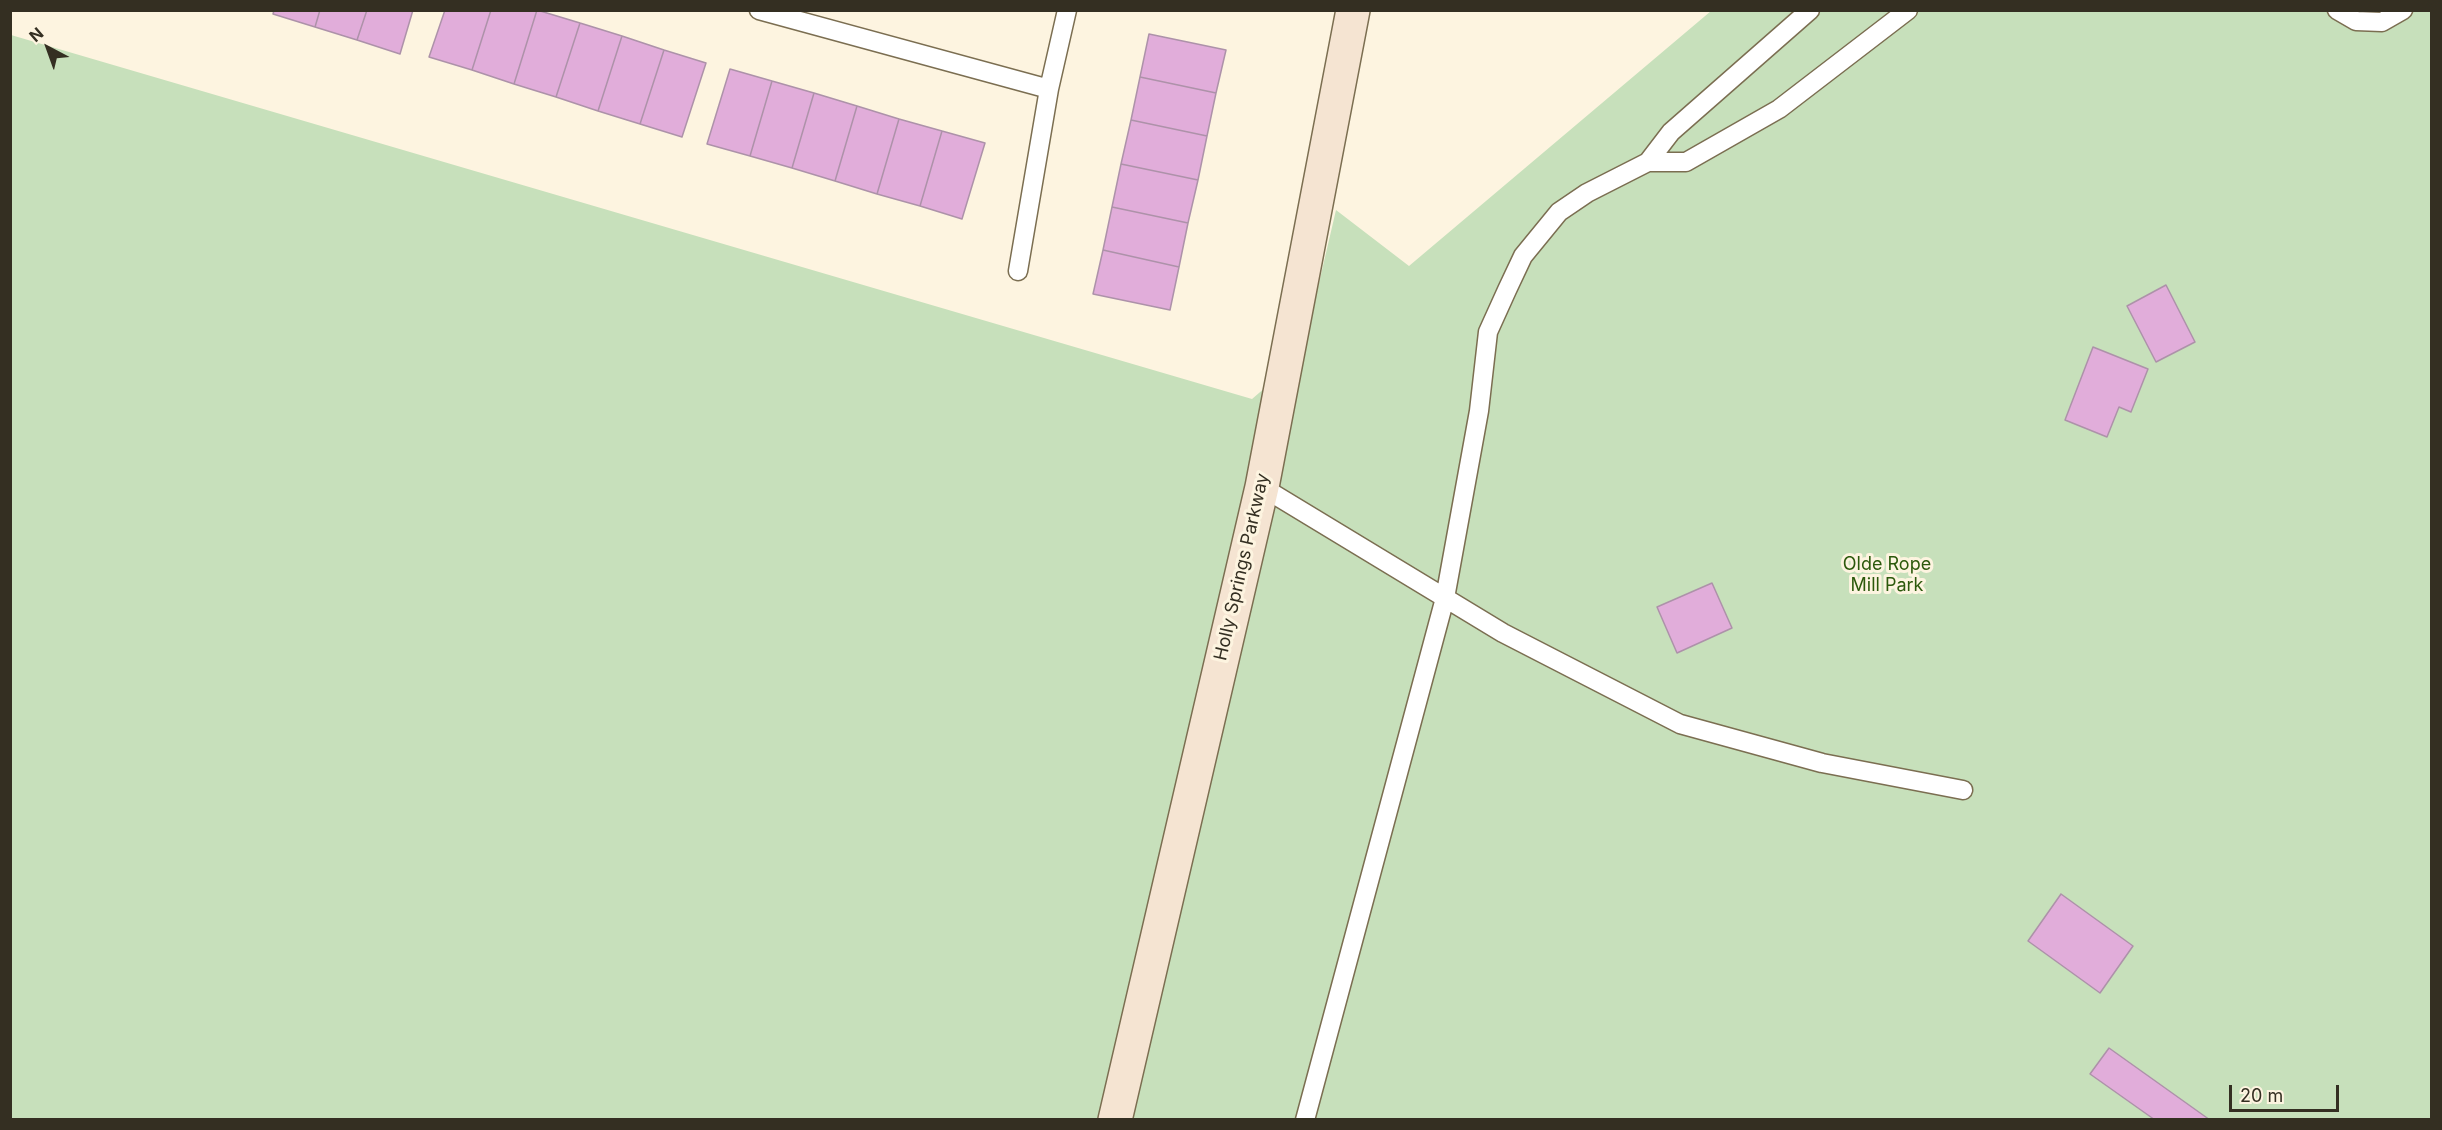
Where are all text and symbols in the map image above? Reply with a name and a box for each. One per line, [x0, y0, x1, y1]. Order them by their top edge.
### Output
north arrow [18, 18, 78, 78]
text: N [25, 23, 47, 46]
street label: Holly Springs Parkway [1210, 471, 1274, 663]
park label: Olde Rope Mill Park [1843, 554, 1931, 596]
scale bar [2232, 1073, 2342, 1111]
text: 20 m [2240, 1085, 2283, 1106]

